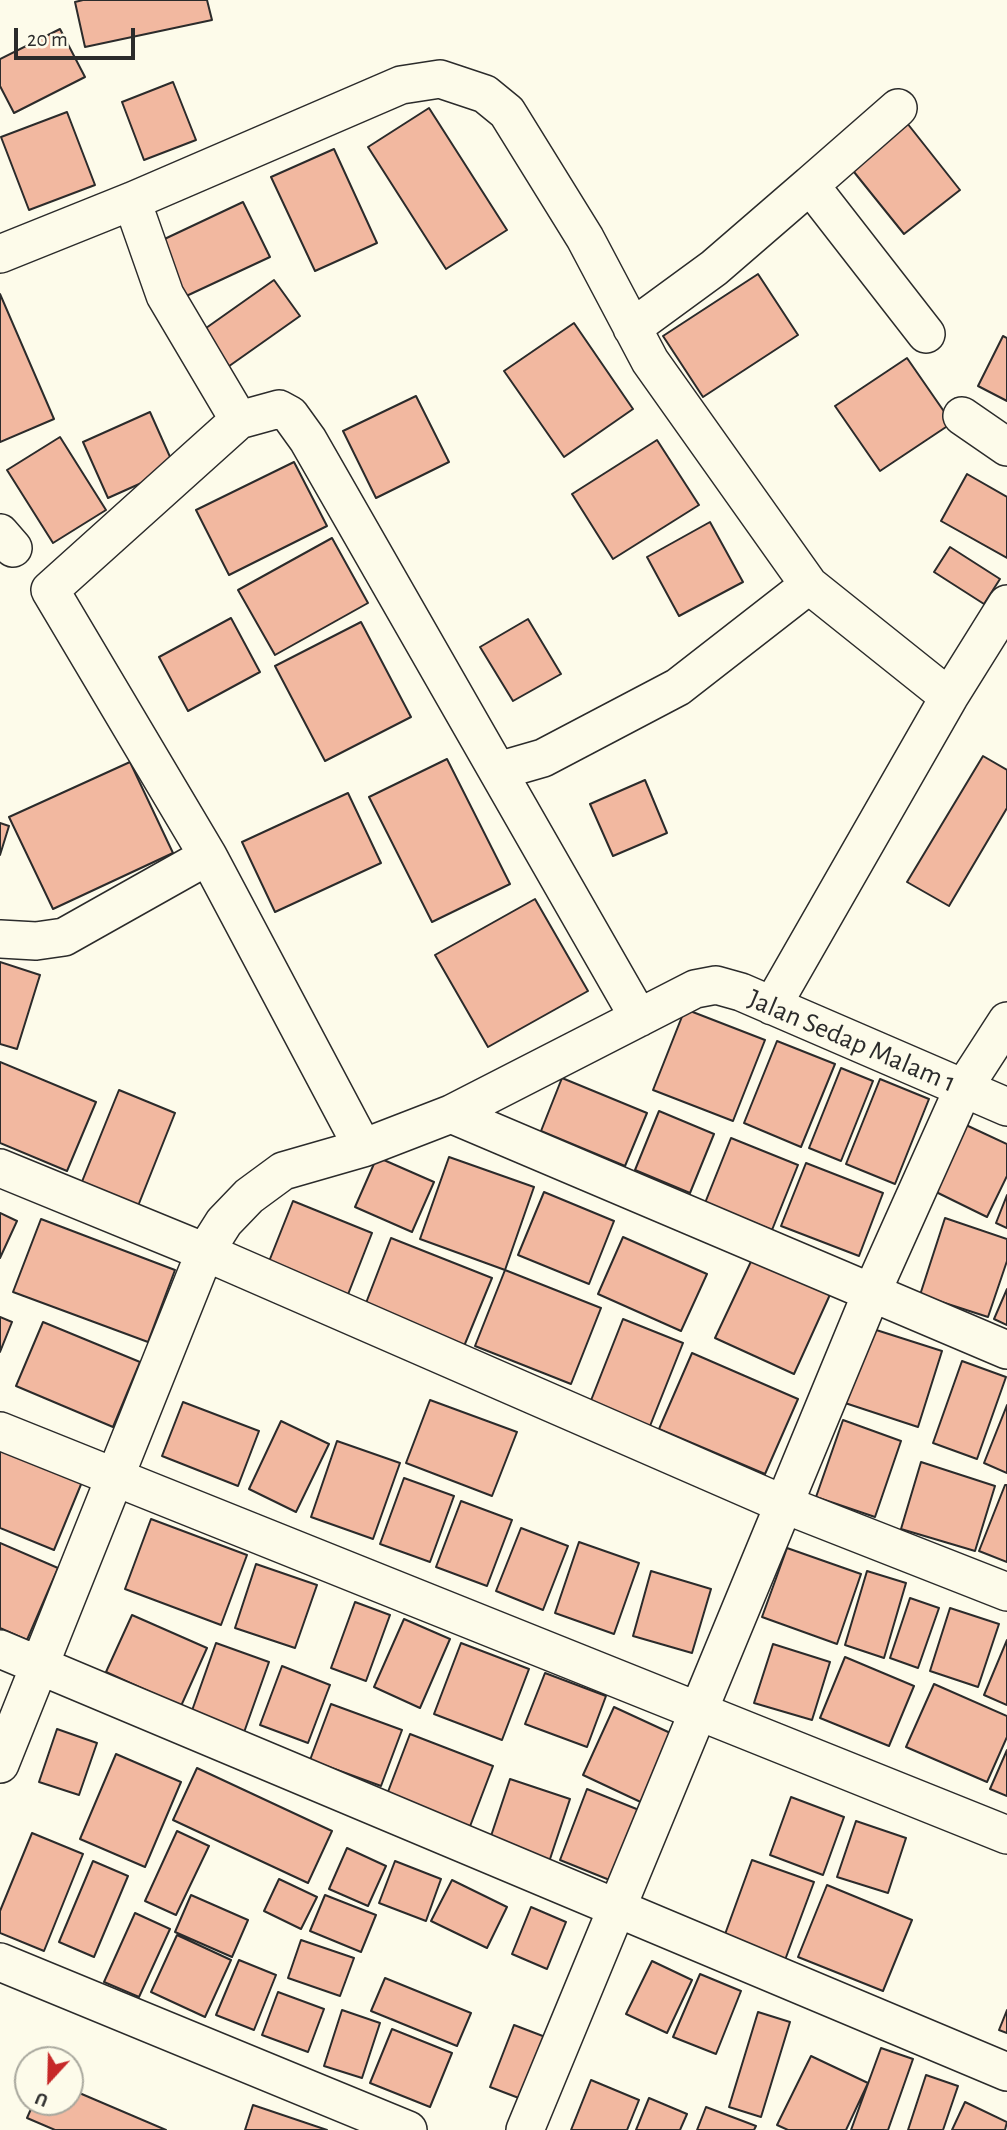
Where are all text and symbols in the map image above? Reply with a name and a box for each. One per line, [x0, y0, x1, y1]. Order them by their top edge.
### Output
scale bar [18, 14, 138, 58]
text: 20 m [27, 29, 68, 50]
street label: Jalan Sedap Malam 1 [743, 982, 961, 1100]
north arrow [14, 2046, 84, 2116]
text: U [33, 2088, 51, 2110]

